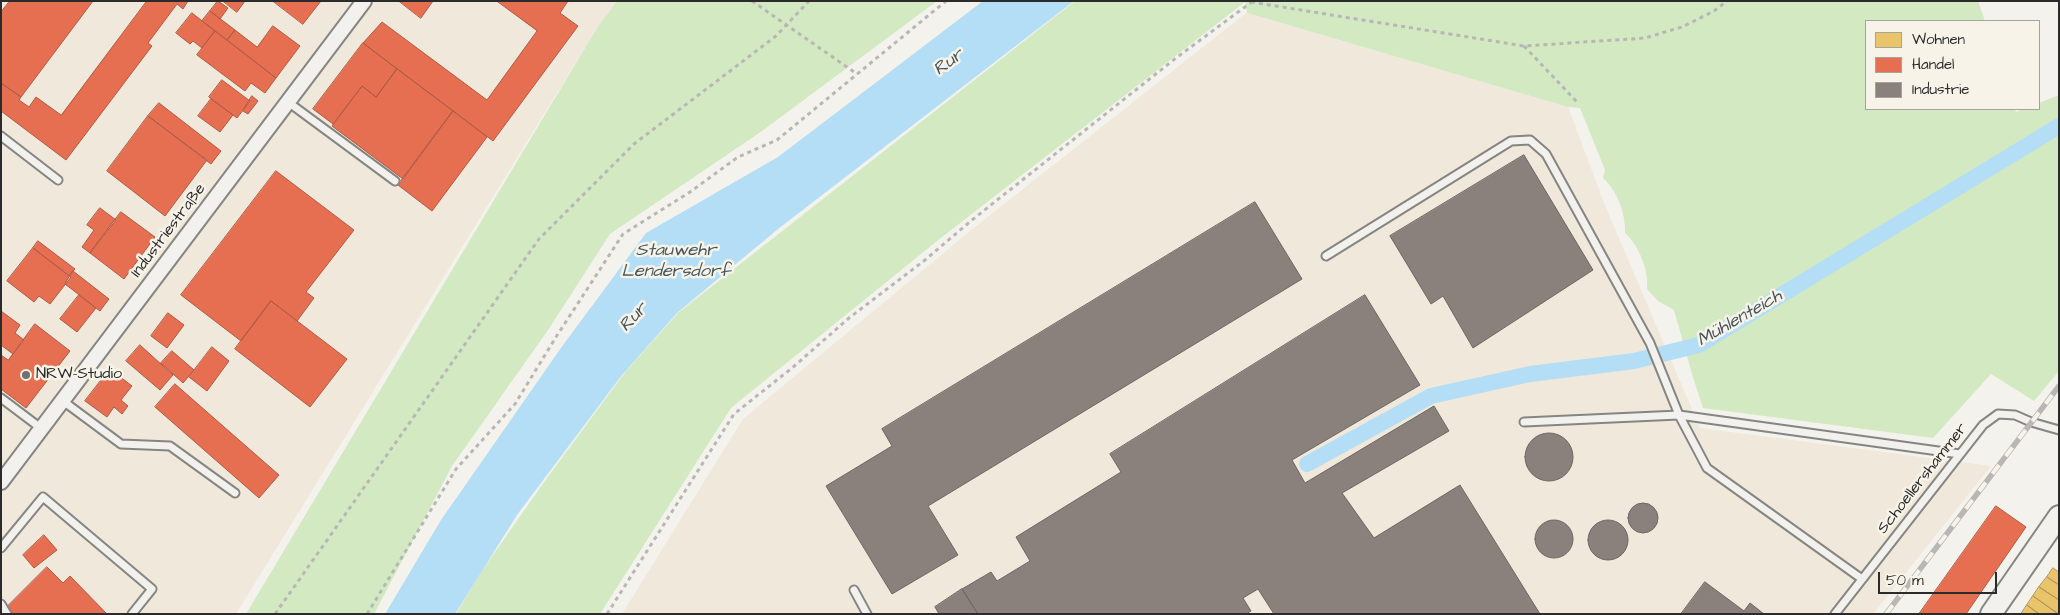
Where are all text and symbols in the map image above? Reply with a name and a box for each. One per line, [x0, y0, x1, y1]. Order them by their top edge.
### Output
legend [1865, 20, 2040, 110]
text: Wohnen [1912, 29, 1965, 50]
water label: Rur [930, 45, 968, 81]
text: Handel [1912, 54, 1954, 75]
text: Industrie [1912, 79, 1969, 100]
street label: Industriestraße [127, 180, 211, 282]
water label: Stauwehr Lendersdorf [621, 240, 731, 282]
water label: Mühlenteich [1694, 286, 1786, 352]
water label: Rur [615, 299, 653, 337]
place label: NRW-Studio [36, 365, 122, 385]
marker: NRW-Studio [20, 369, 32, 381]
street label: Schoellershammer [1874, 420, 1972, 538]
scale bar [1880, 562, 1999, 594]
text: 50 m [1886, 570, 1924, 591]

